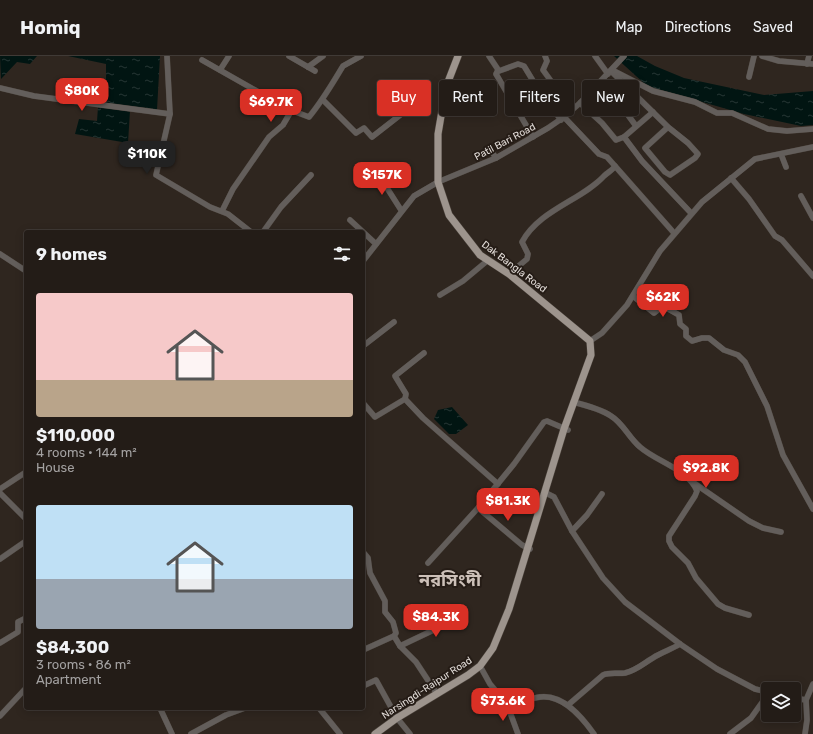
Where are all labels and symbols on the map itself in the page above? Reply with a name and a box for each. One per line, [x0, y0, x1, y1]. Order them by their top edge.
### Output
pin: $80K [58, 78, 106, 112]
pin: $69.7K [238, 89, 304, 123]
street label: Patil Bari Road [472, 121, 538, 163]
pin: $110K [119, 141, 175, 175]
pin: $157K [354, 162, 410, 196]
street label: Dak Bangla Road [479, 239, 549, 295]
pin: $62K [639, 284, 687, 318]
pin: $92.8K [673, 455, 739, 489]
pin: $81.3K [475, 488, 541, 522]
district label: নরসিংদী [418, 569, 482, 591]
pin: $84.3K [403, 604, 469, 638]
street label: Narsingdi-Raipur Road [380, 654, 474, 722]
pin: $73.6K [470, 688, 536, 722]

